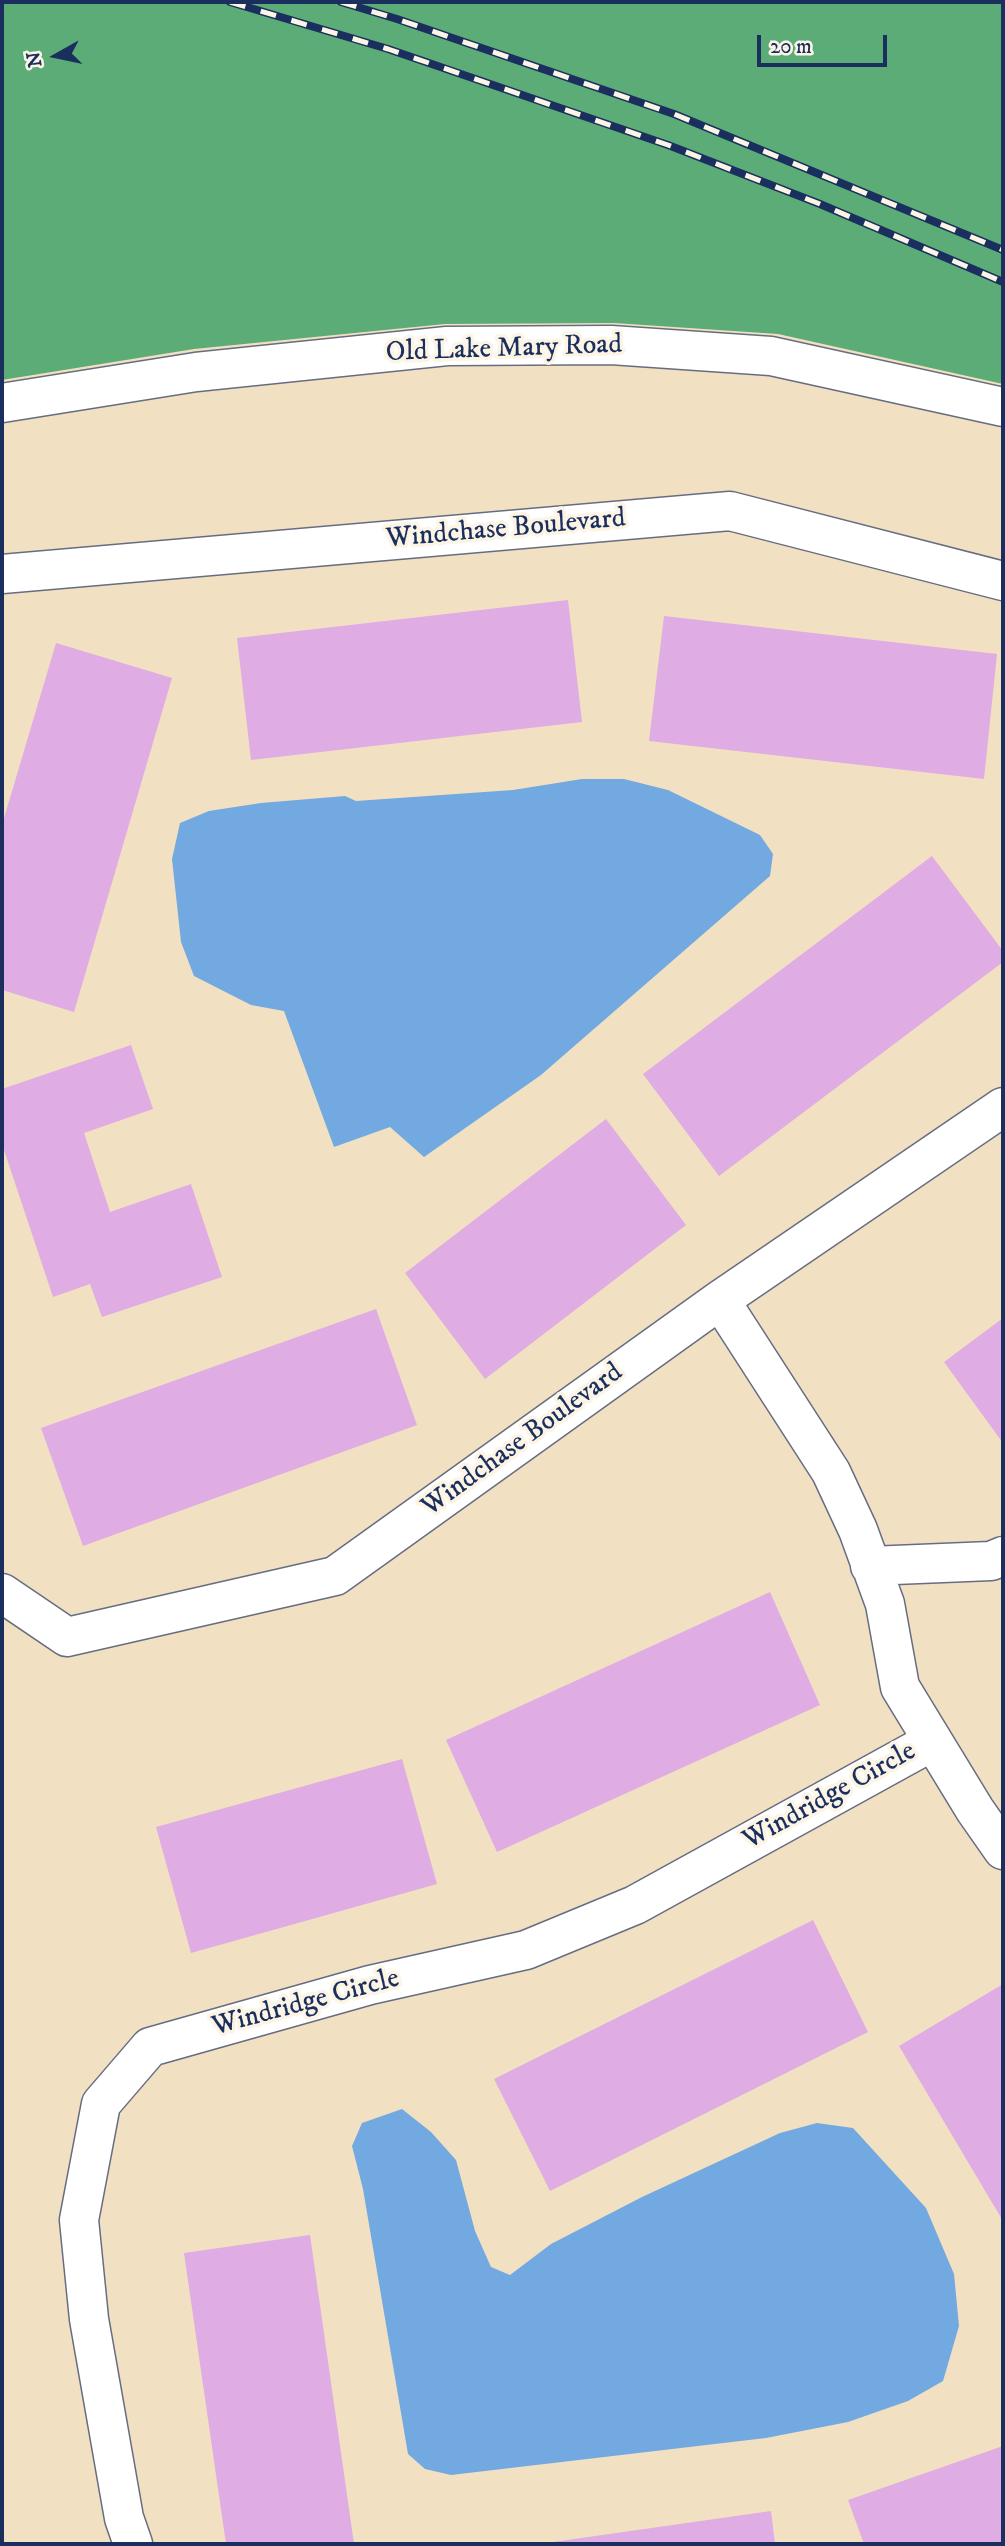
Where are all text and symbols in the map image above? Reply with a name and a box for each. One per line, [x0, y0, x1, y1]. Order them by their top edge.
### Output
north arrow [21, 21, 91, 91]
scale bar [760, 21, 890, 65]
text: 20 m [770, 34, 812, 60]
text: N [22, 50, 47, 69]
street label: Old Lake Mary Road [385, 329, 623, 371]
street label: Windchase Boulevard [385, 503, 627, 557]
street label: Windchase Boulevard [416, 1357, 630, 1525]
street label: Windridge Circle [738, 1736, 922, 1858]
street label: Windridge Circle [209, 1963, 403, 2045]

